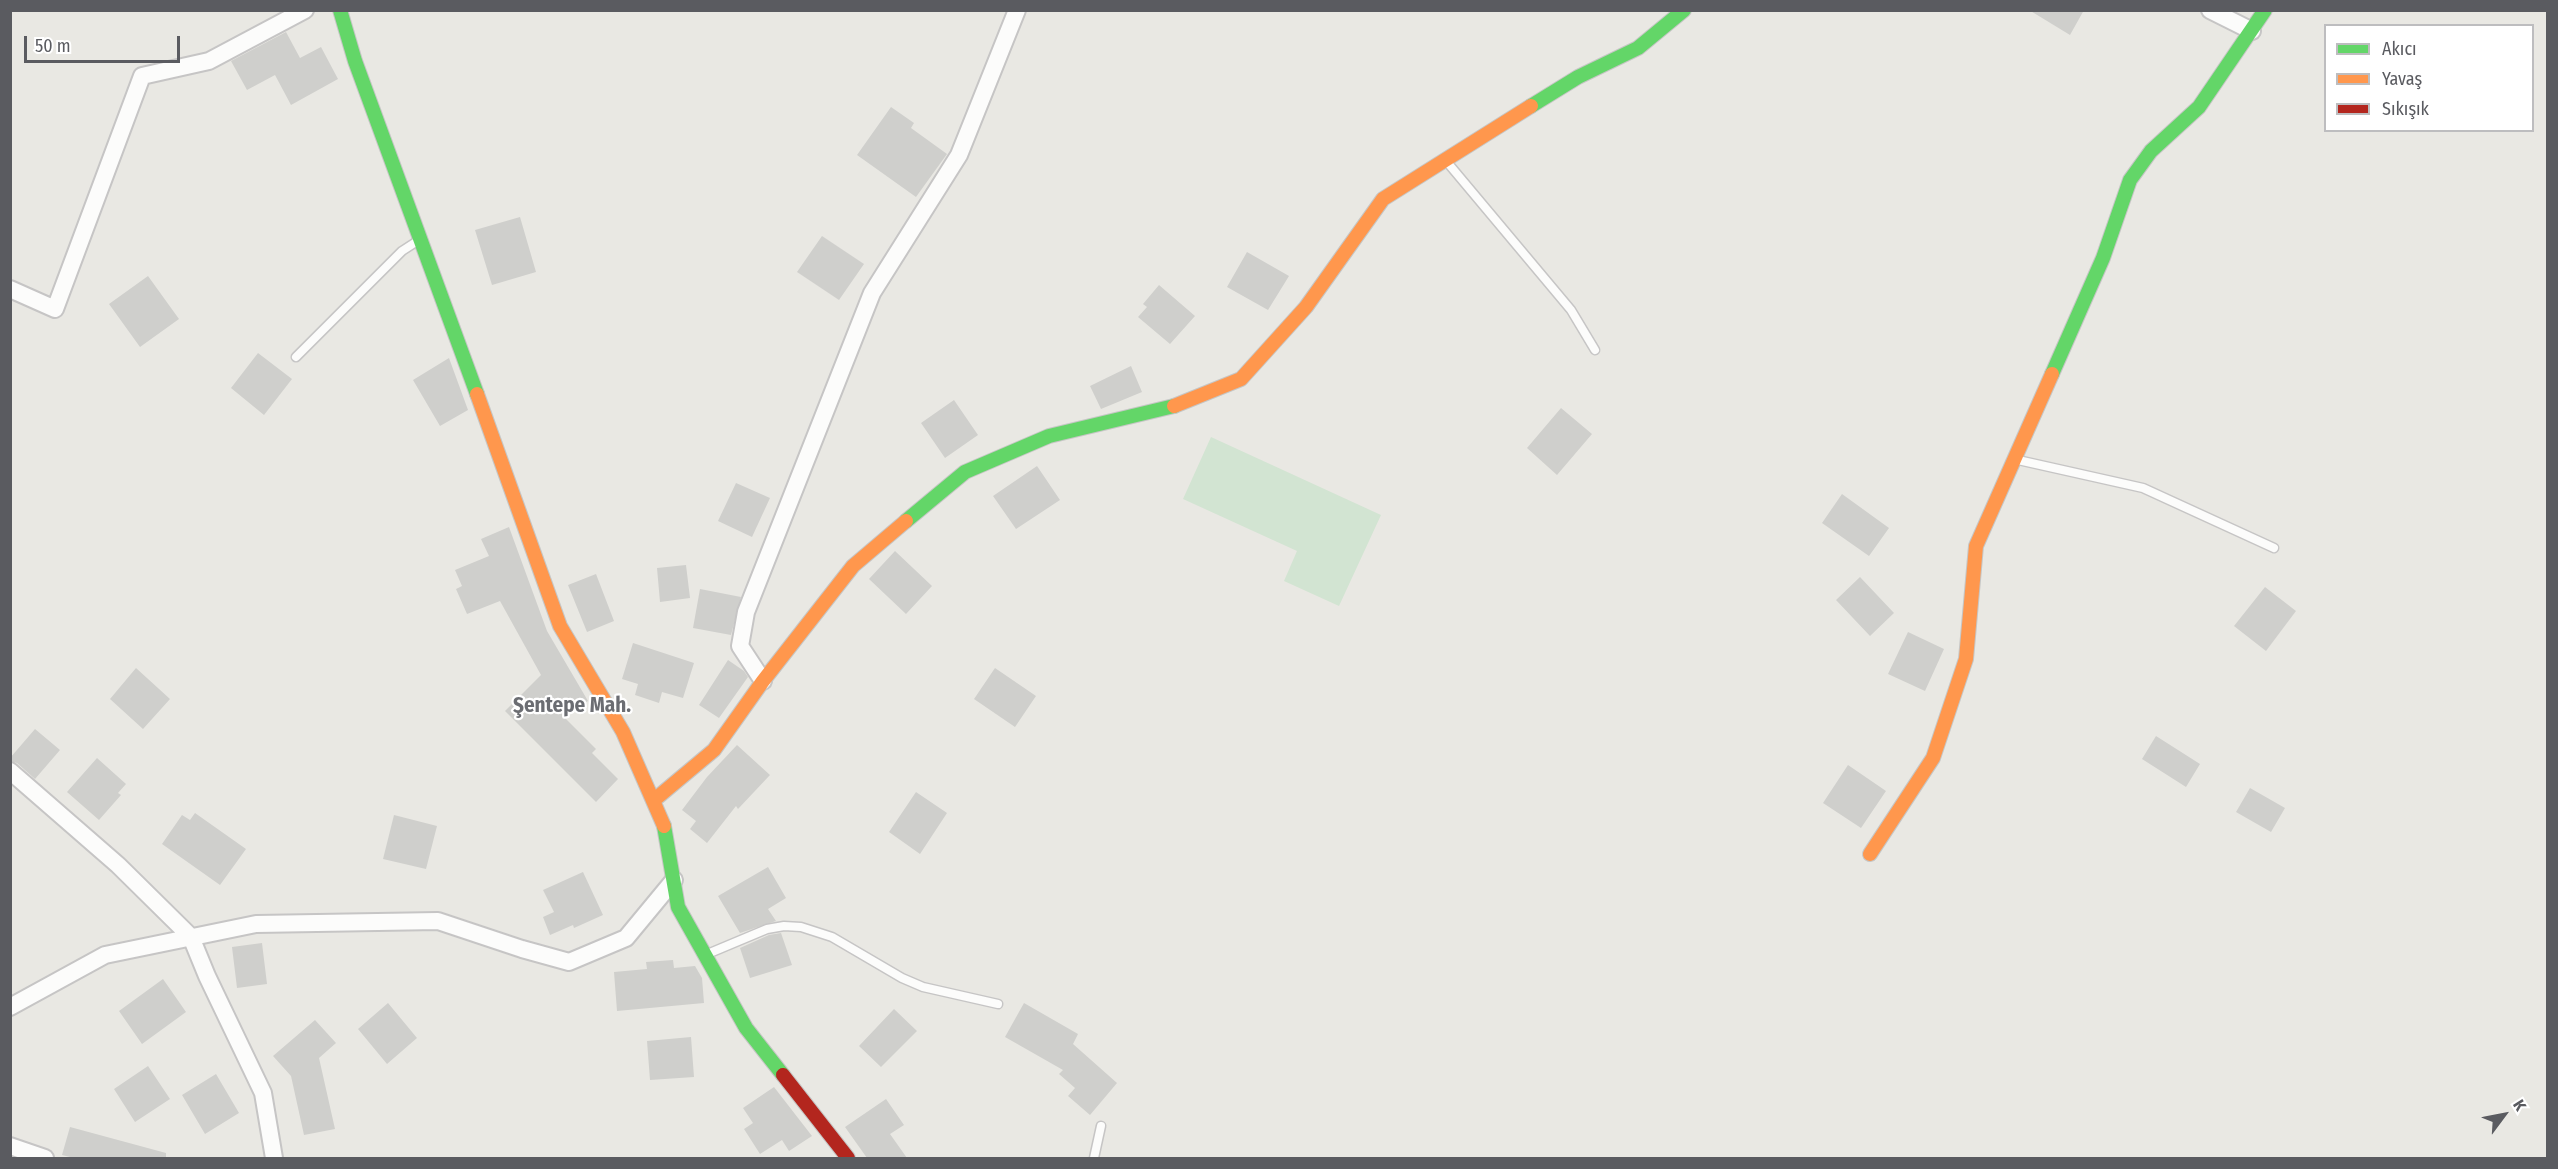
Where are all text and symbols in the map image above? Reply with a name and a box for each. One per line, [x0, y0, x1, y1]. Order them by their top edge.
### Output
scale bar [27, 24, 183, 62]
legend [2324, 24, 2534, 132]
text: 50 m [35, 35, 71, 57]
text: Akıcı [2382, 38, 2417, 60]
text: Yavaş [2382, 68, 2422, 90]
text: Sıkışık [2382, 98, 2429, 120]
district label: Şentepe Mah. [513, 693, 631, 719]
north arrow [2474, 1085, 2534, 1145]
text: K [2509, 1096, 2530, 1114]

